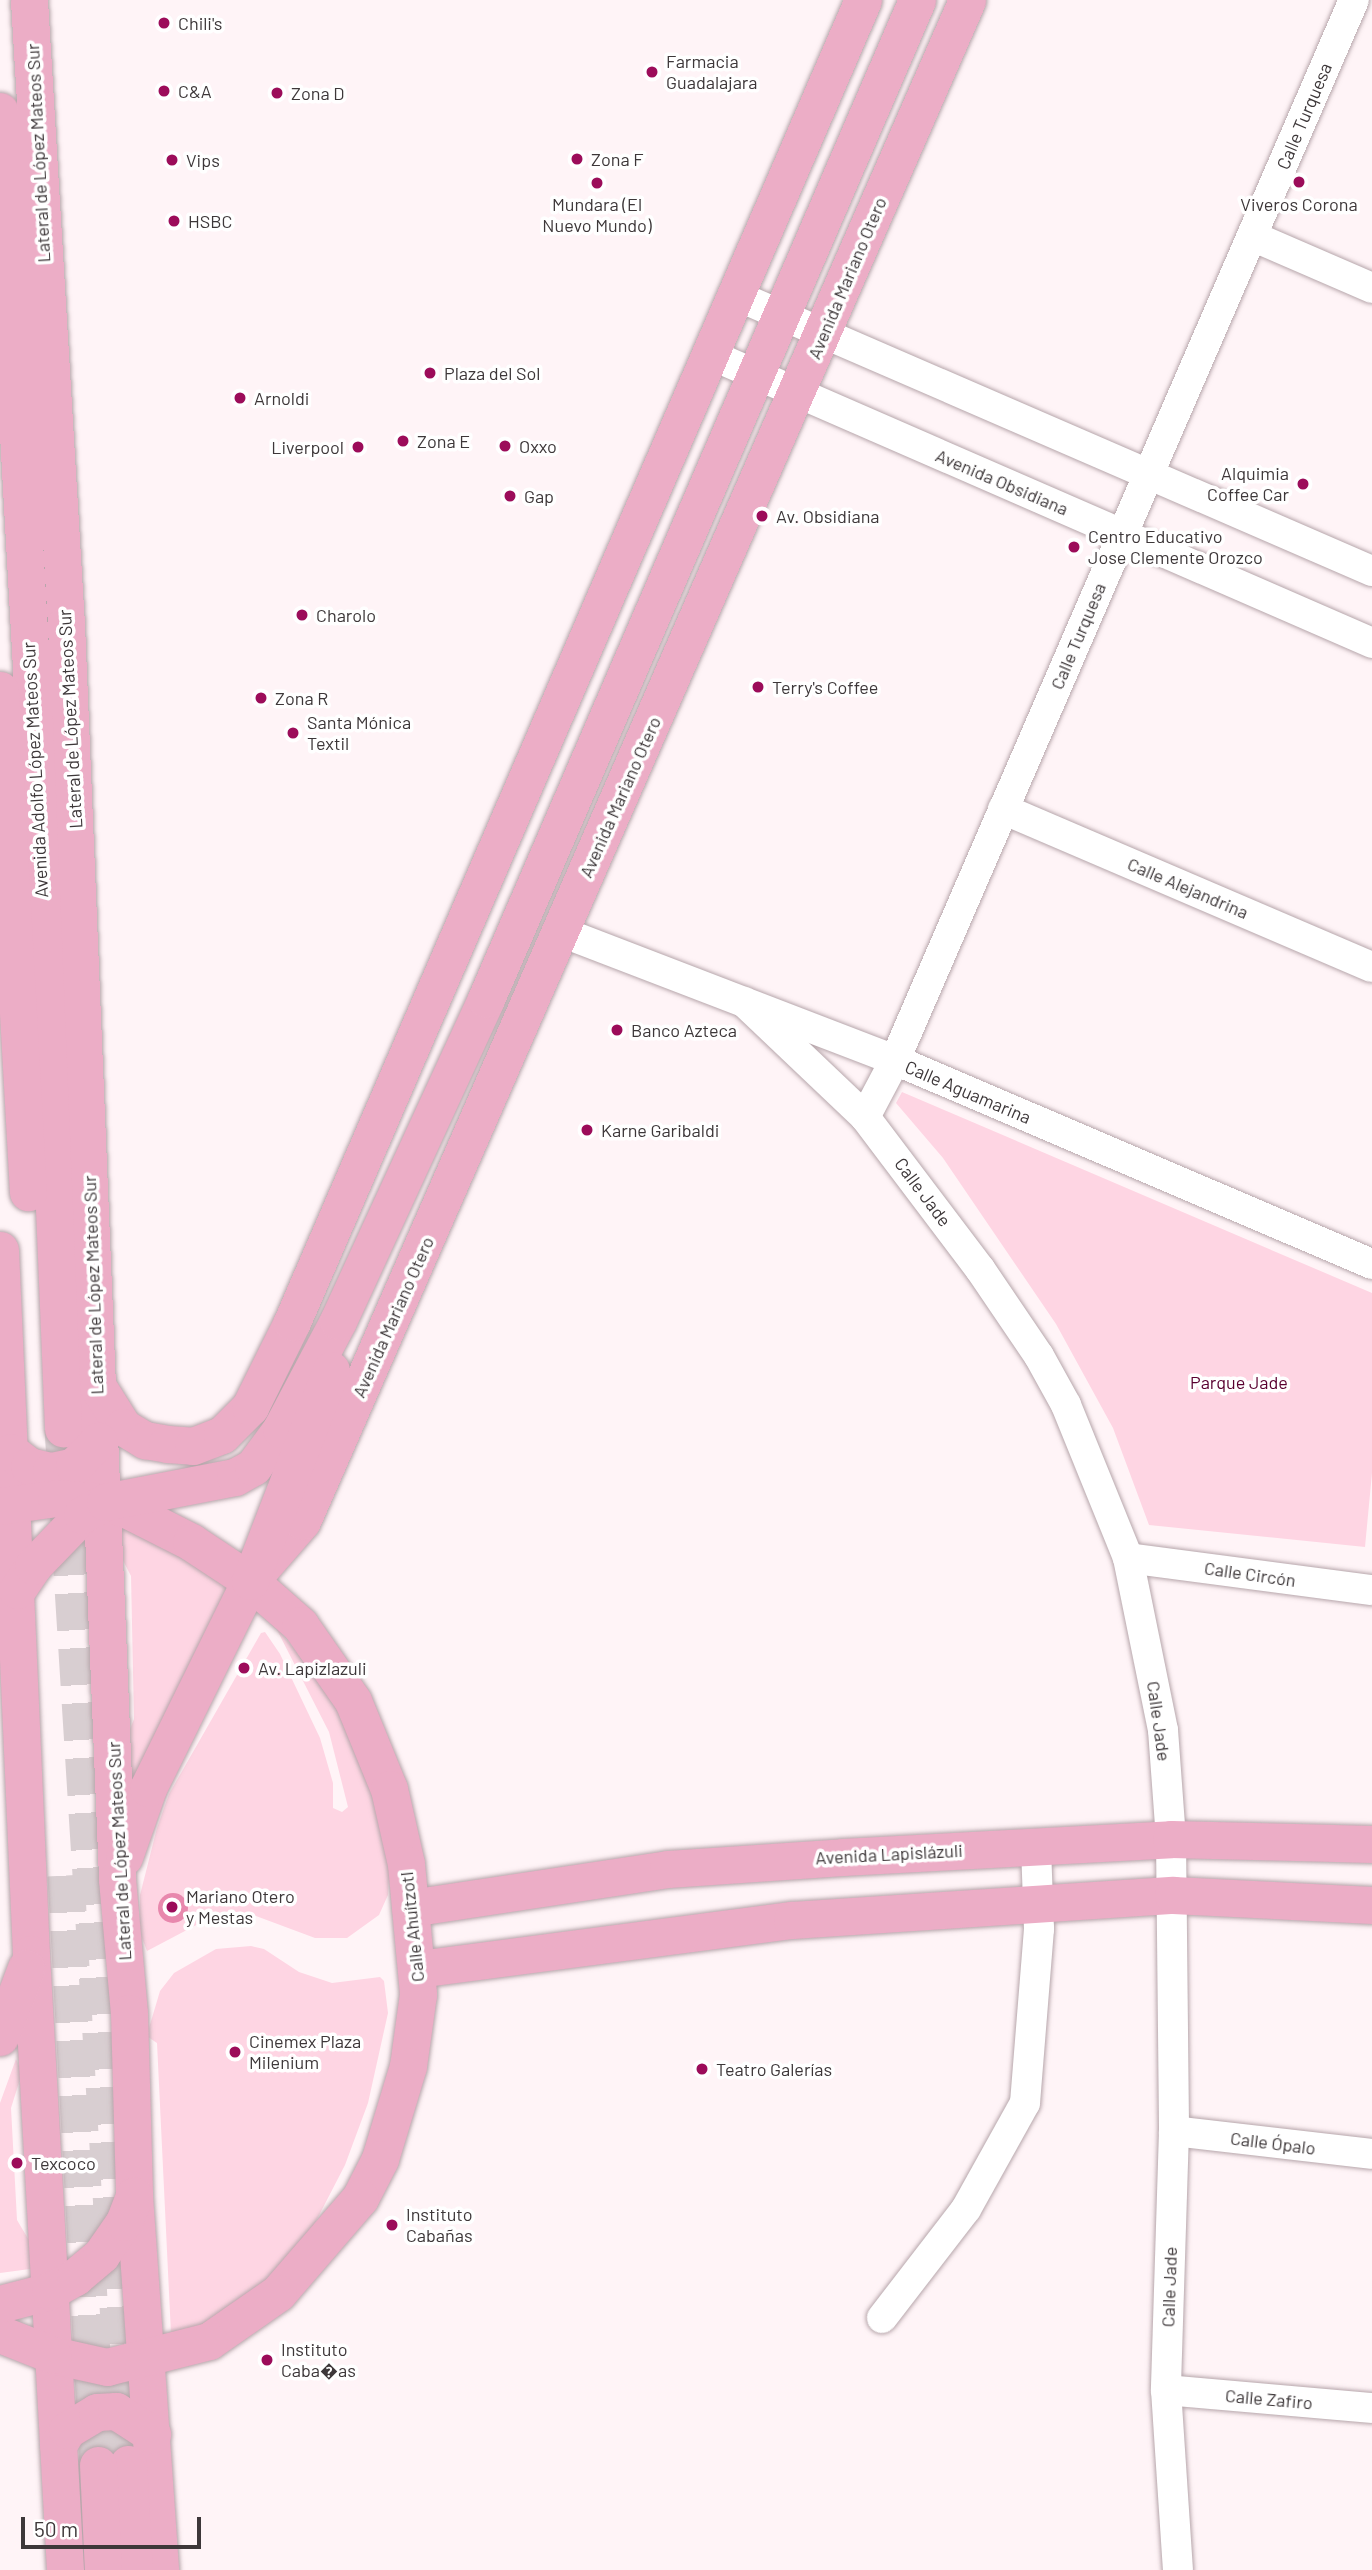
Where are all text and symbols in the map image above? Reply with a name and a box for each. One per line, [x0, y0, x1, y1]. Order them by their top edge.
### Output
place label: Chili's [178, 12, 222, 34]
marker: Chili's [156, 15, 172, 31]
street label: Lateral de López Mateos Sur [21, 43, 55, 263]
place label: Farmacia Guadalajara [666, 51, 758, 94]
street label: Calle Turquesa [1272, 59, 1336, 173]
marker: Farmacia Guadalajara [644, 64, 660, 80]
place label: C&A [178, 80, 212, 102]
place label: Zona D [291, 82, 344, 104]
marker: C&A [156, 83, 172, 99]
marker: Zona D [269, 85, 285, 101]
place label: Zona F [591, 148, 643, 170]
place label: Vips [186, 149, 220, 171]
marker: Zona F [569, 151, 585, 167]
marker: Vips [164, 152, 180, 168]
marker: Viveros Corona [1291, 174, 1307, 190]
marker: Mundara (El Nuevo Mundo) [589, 175, 605, 191]
place label: Viveros Corona [1240, 193, 1358, 215]
place label: Mundara (El Nuevo Mundo) [542, 194, 652, 236]
street label: Avenida Mariano Otero [803, 194, 891, 362]
place label: HSBC [188, 210, 232, 232]
marker: HSBC [166, 213, 182, 229]
place label: Plaza del Sol [444, 362, 540, 384]
marker: Plaza del Sol [422, 365, 438, 381]
place label: Arnoldi [254, 387, 309, 409]
marker: Arnoldi [232, 390, 248, 406]
place label: Zona E [417, 430, 470, 452]
marker: Zona E [395, 433, 411, 449]
place label: Oxxo [519, 435, 557, 457]
place label: Liverpool [271, 436, 344, 458]
marker: Oxxo [497, 438, 513, 454]
marker: Liverpool [350, 439, 366, 455]
street label: Avenida Obsidiana [932, 444, 1072, 520]
place label: Alquimia Coffee Car [1207, 463, 1289, 505]
marker: Alquimia Coffee Car [1295, 476, 1311, 492]
place label: Gap [524, 485, 554, 507]
marker: Gap [502, 488, 518, 504]
place label: Av. Obsidiana [776, 505, 880, 527]
marker: Av. Obsidiana [754, 508, 770, 524]
place label: Centro Educativo Jose Clemente Orozco [1088, 526, 1263, 568]
marker: Centro Educativo Jose Clemente Orozco [1066, 539, 1082, 555]
street label: Calle Turquesa [1046, 579, 1110, 693]
place label: Charolo [316, 604, 376, 626]
marker: Charolo [294, 607, 310, 623]
street label: Lateral de López Mateos Sur [53, 609, 87, 829]
street label: Avenida Adolfo López Mateos Sur [18, 642, 52, 898]
place label: Terry's Coffee [772, 676, 878, 698]
marker: Terry's Coffee [750, 679, 766, 695]
place label: Zona R [275, 687, 328, 709]
marker: Zona R [253, 690, 269, 706]
place label: Santa Mónica Textil [307, 712, 411, 754]
street label: Avenida Mariano Otero [575, 713, 665, 881]
marker: Santa Mónica Textil [285, 725, 301, 741]
street label: Calle Alejandrina [1124, 853, 1252, 923]
place label: Banco Azteca [631, 1019, 737, 1041]
marker: Banco Azteca [609, 1022, 625, 1038]
street label: Calle Aguamarina [902, 1056, 1034, 1128]
place label: Karne Garibaldi [601, 1119, 719, 1141]
marker: Karne Garibaldi [579, 1122, 595, 1138]
street label: Calle Jade [890, 1153, 956, 1231]
street label: Lateral de López Mateos Sur [78, 1175, 108, 1395]
street label: Avenida Mariano Otero [348, 1233, 438, 1401]
park label: Parque Jade [1190, 1371, 1288, 1393]
street label: Calle Circón [1203, 1557, 1297, 1591]
place label: Av. Lapizlazuli [258, 1657, 366, 1679]
marker: Av. Lapizlazuli [236, 1660, 252, 1676]
street label: Calle Jade [1143, 1680, 1175, 1762]
street label: Lateral de López Mateos Sur [102, 1741, 136, 1961]
street label: Avenida Lapislázuli [815, 1839, 963, 1869]
street label: Calle Ahuítzotl [395, 1871, 429, 1983]
place label: Mariano Otero y Mestas [186, 1886, 295, 1928]
marker: Mariano Otero y Mestas [164, 1899, 180, 1915]
place label: Cinemex Plaza Milenium [249, 2031, 361, 2074]
marker: Cinemex Plaza Milenium [227, 2044, 243, 2060]
place label: Teatro Galerías [716, 2058, 832, 2080]
marker: Teatro Galerías [694, 2061, 710, 2077]
street label: Calle Ópalo [1229, 2127, 1317, 2159]
place label: Texcoco [31, 2152, 96, 2174]
marker: Texcoco [9, 2155, 25, 2171]
place label: Instituto Cabañas [406, 2204, 473, 2246]
marker: Instituto Cabañas [384, 2217, 400, 2233]
street label: Calle Jade [1157, 2246, 1181, 2328]
place label: Instituto Caba�as [281, 2339, 356, 2382]
marker: Instituto Caba�as [259, 2352, 275, 2368]
street label: Calle Zafiro [1224, 2384, 1314, 2414]
scale bar [24, 2504, 205, 2548]
text: 50 m [34, 2516, 78, 2541]

